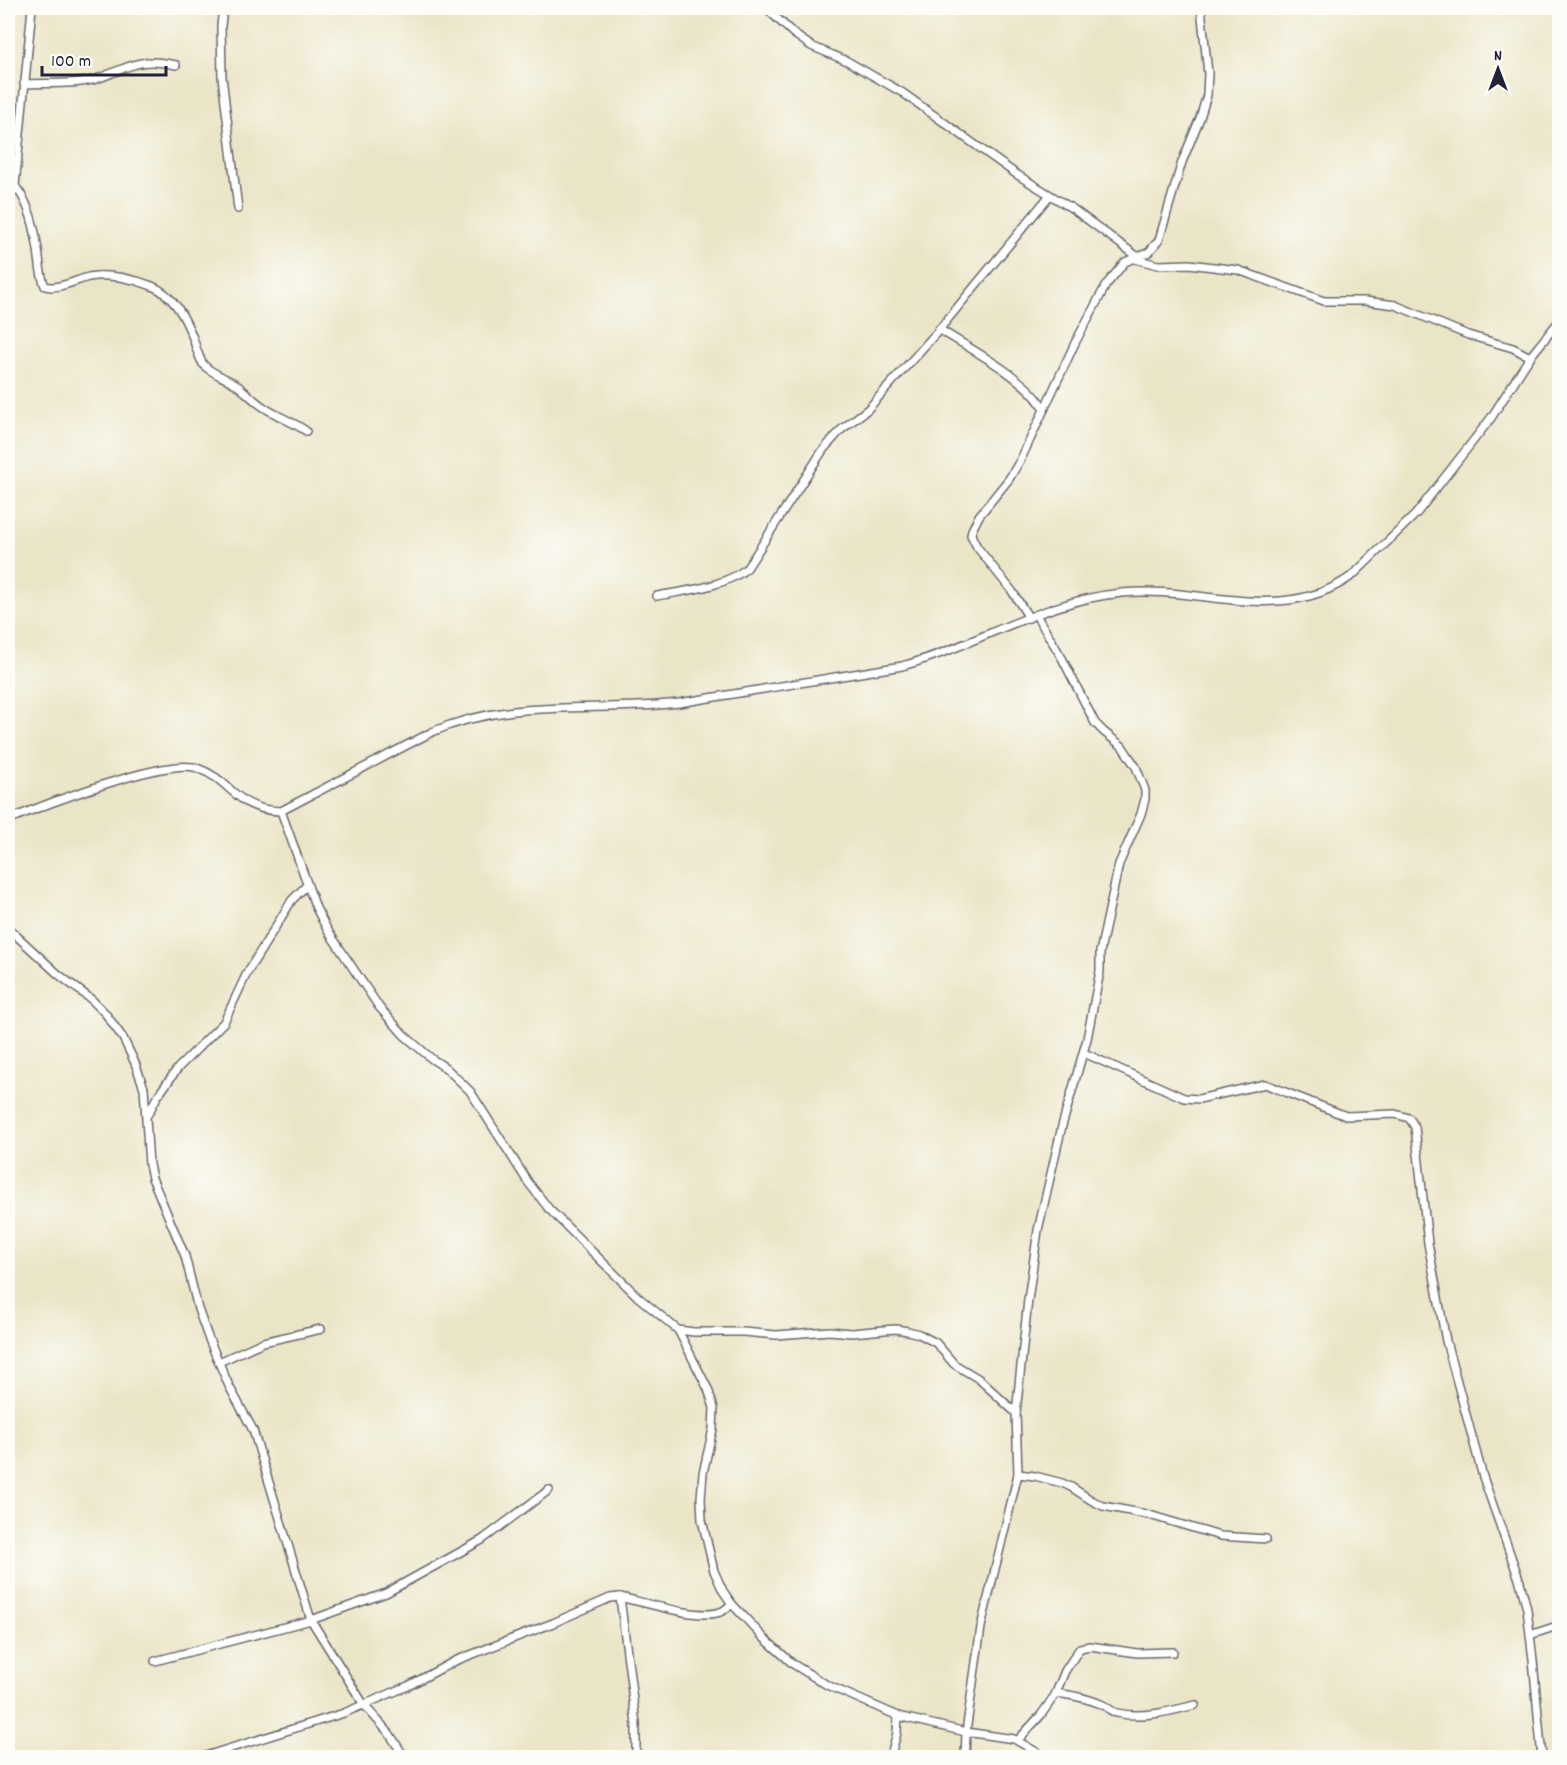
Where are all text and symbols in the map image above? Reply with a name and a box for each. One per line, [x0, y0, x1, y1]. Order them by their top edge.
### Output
scale bar [42, 39, 166, 77]
north arrow [1468, 39, 1528, 99]
text: N [1494, 45, 1502, 68]
text: 100 m [51, 50, 91, 75]

